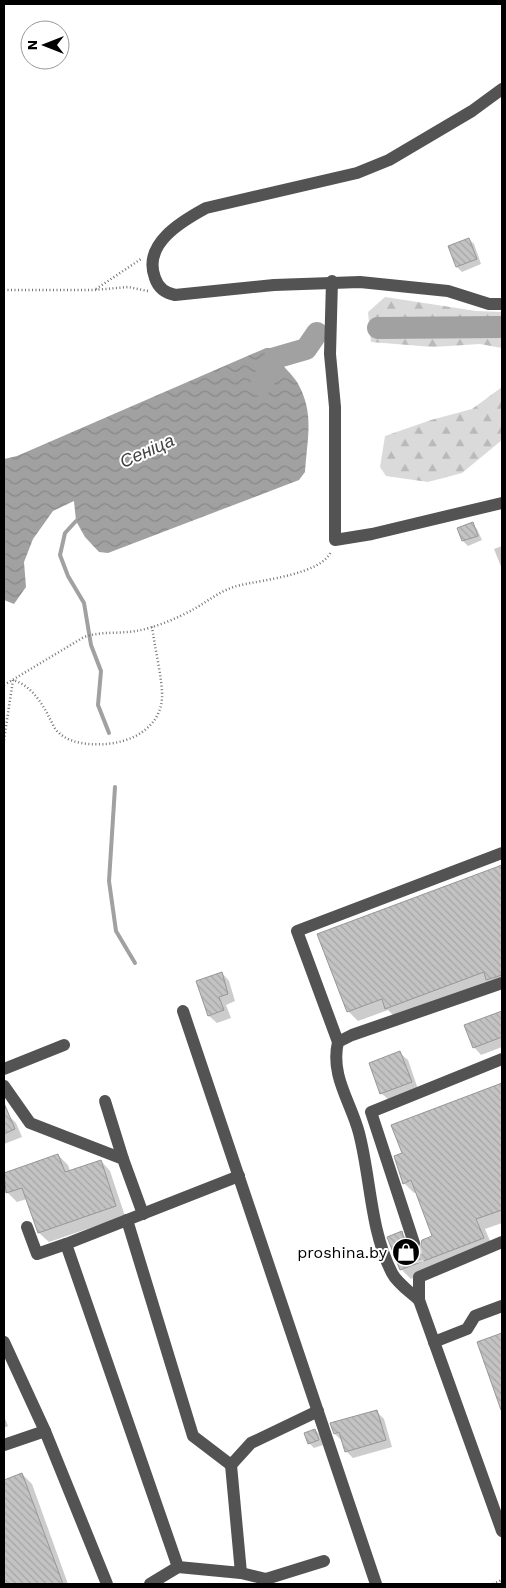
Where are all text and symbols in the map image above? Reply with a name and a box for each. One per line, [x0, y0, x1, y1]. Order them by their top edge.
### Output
north arrow [20, 20, 70, 70]
text: N [24, 40, 40, 50]
water label: Сеніца [116, 429, 177, 472]
shop icon: proshina.by [391, 1237, 421, 1267]
place label: proshina.by [297, 1243, 388, 1262]

